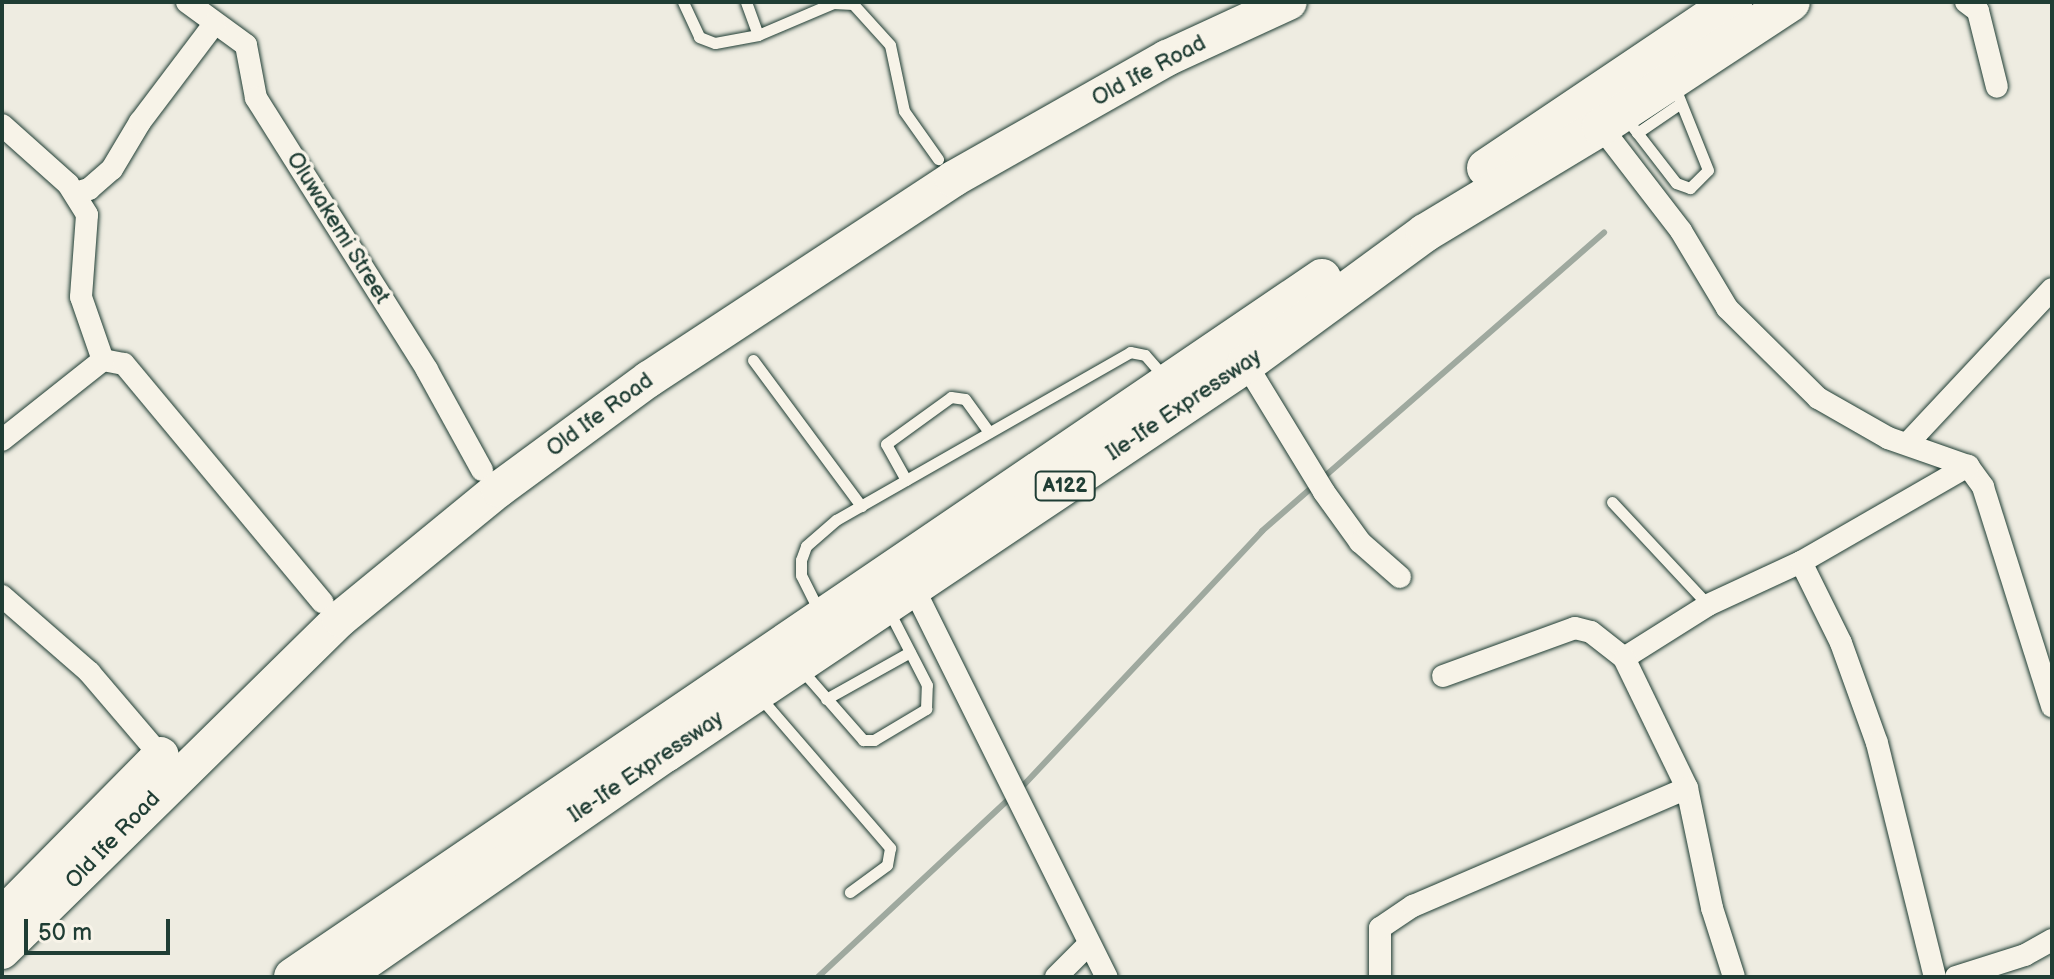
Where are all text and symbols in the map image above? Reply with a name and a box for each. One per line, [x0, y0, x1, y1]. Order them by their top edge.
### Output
street label: Old Ife Road [1088, 30, 1210, 112]
street label: Oluwakemi Street [281, 147, 395, 309]
street label: Ile-Ife Expressway [1101, 343, 1267, 467]
street label: Old Ife Road [542, 368, 658, 462]
road number: A122 [1033, 470, 1097, 502]
street label: Ile-Ife Expressway [563, 705, 729, 829]
street label: Old Ife Road [60, 786, 166, 894]
scale bar [28, 903, 174, 953]
text: 50 m [38, 918, 92, 947]

